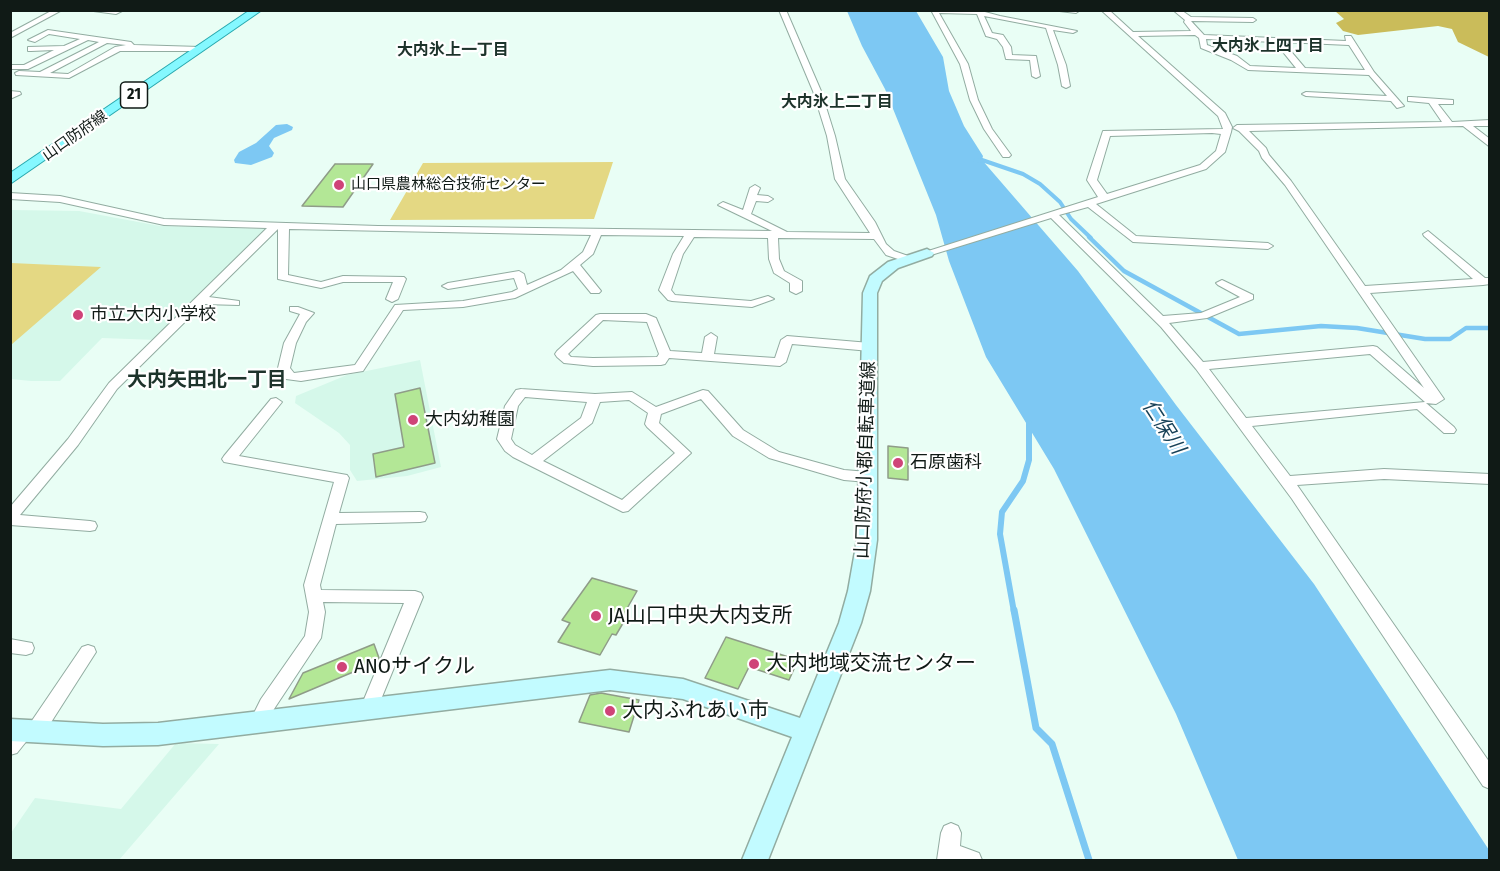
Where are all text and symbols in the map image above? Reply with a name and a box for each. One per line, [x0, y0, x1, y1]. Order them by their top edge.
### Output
district label: 大内氷上四丁目 [1212, 37, 1324, 57]
district label: 大内氷上一丁目 [397, 41, 509, 61]
road number: 21 [120, 82, 148, 108]
district label: 大内氷上二丁目 [781, 93, 893, 113]
street label: 山口防府線 [39, 107, 111, 165]
place label: 山口県農林総合技術センター [351, 176, 546, 194]
marker: 山口県農林総合技術センター [332, 178, 346, 192]
place label: 市立大内小学校 [90, 304, 216, 326]
marker: 市立大内小学校 [71, 308, 85, 322]
street label: 山口防府小郡自転車道線 [852, 361, 880, 559]
district label: 大内矢田北一丁目 [127, 368, 287, 392]
water label: 仁保川 [1137, 395, 1189, 459]
place label: 大内幼稚園 [425, 409, 515, 431]
marker: 大内幼稚園 [406, 413, 420, 427]
place label: 石原歯科 [910, 452, 982, 474]
marker: 石原歯科 [891, 456, 905, 470]
place label: JA山口中央大内支所 [608, 603, 793, 629]
marker: JA山口中央大内支所 [589, 609, 603, 623]
place label: 大内地域交流センター [766, 651, 976, 677]
place label: ANOサイクル [354, 654, 475, 680]
marker: 大内地域交流センター [747, 657, 761, 671]
marker: ANOサイクル [335, 660, 349, 674]
place label: 大内ふれあい市 [622, 698, 769, 724]
marker: 大内ふれあい市 [603, 704, 617, 718]

